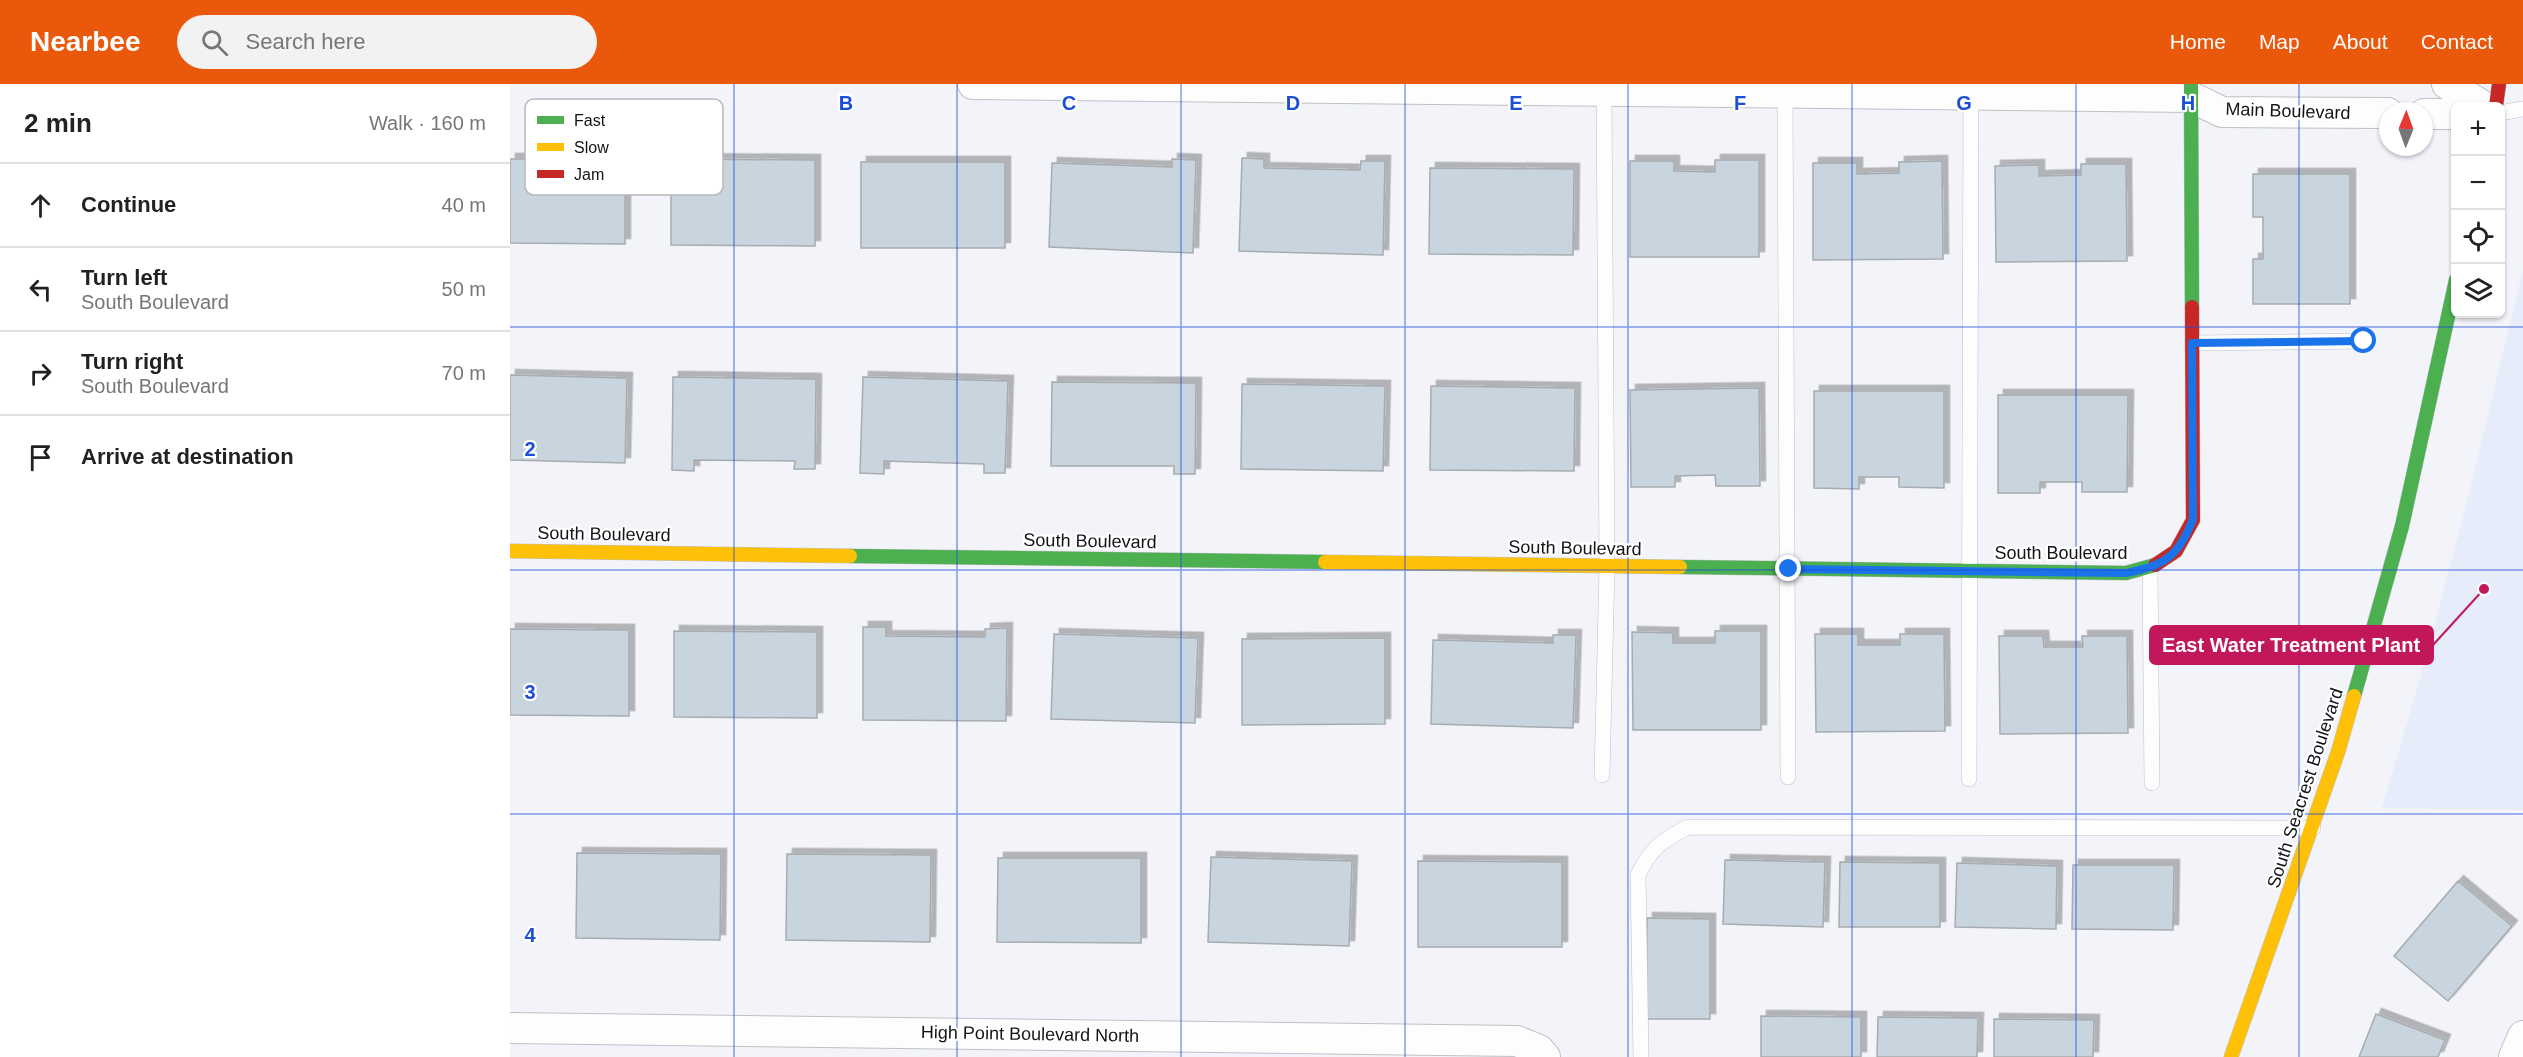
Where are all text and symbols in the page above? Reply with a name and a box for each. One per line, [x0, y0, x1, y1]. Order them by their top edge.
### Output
search box [177, 15, 597, 69]
text: Nearbee [30, 26, 141, 57]
icon: search [198, 26, 231, 59]
text: Search here [246, 29, 365, 54]
text: Home [2170, 30, 2226, 53]
text: Map [2259, 30, 2300, 53]
text: About [2333, 30, 2388, 53]
text: Contact [2421, 30, 2493, 53]
text: B [839, 92, 853, 114]
text: C [1062, 92, 1076, 114]
text: D [1286, 92, 1300, 114]
text: E [1509, 92, 1523, 114]
text: F [1734, 92, 1746, 114]
text: G [1956, 92, 1972, 114]
text: H [2181, 92, 2195, 114]
legend [525, 99, 723, 195]
street label: Main Boulevard [2225, 99, 2351, 123]
north arrow [2379, 102, 2433, 156]
map controls [2451, 102, 2505, 318]
button: + [2451, 102, 2505, 156]
text: 2 min [24, 108, 92, 138]
text: Walk · 160 m [369, 112, 486, 134]
text: Fast [574, 112, 606, 129]
text: Slow [574, 139, 609, 156]
button: − [2451, 156, 2505, 210]
text: Jam [574, 166, 604, 183]
icon: ahead [24, 189, 57, 222]
text: Continue [81, 192, 176, 217]
text: 40 m [442, 194, 486, 216]
button: locate [2451, 210, 2505, 264]
button: layers [2451, 264, 2505, 318]
text: Turn left [81, 265, 167, 290]
icon: left [24, 273, 57, 306]
text: 50 m [442, 278, 486, 300]
text: South Boulevard [81, 291, 229, 313]
route start [2350, 327, 2376, 353]
text: Turn right [81, 349, 183, 374]
icon: right [24, 357, 57, 390]
text: 70 m [442, 362, 486, 384]
text: South Boulevard [81, 375, 229, 397]
text: 2 [524, 438, 536, 460]
icon: arrive [24, 441, 57, 474]
text: Arrive at destination [81, 444, 294, 469]
street label: South Boulevard [537, 523, 671, 545]
street label: South Boulevard [1023, 530, 1157, 552]
street label: South Boulevard [1508, 537, 1642, 559]
street label: South Boulevard [1994, 543, 2128, 563]
route end [1775, 555, 1801, 581]
callout: East Water Treatment Plant [2150, 626, 2433, 664]
text: East Water Treatment Plant [2162, 634, 2420, 656]
text: 3 [524, 681, 536, 703]
street label: South Seacrest Boulevard [2263, 685, 2347, 891]
text: 4 [524, 924, 536, 946]
street label: High Point Boulevard North [921, 1022, 1139, 1046]

